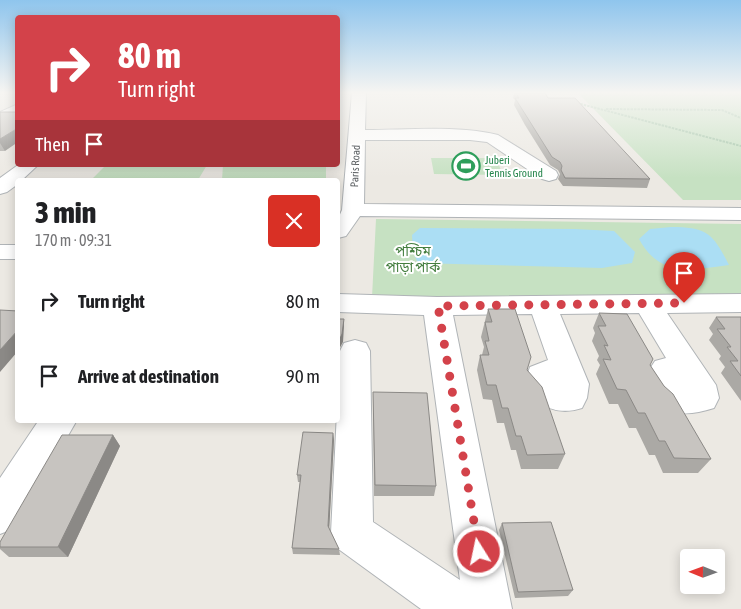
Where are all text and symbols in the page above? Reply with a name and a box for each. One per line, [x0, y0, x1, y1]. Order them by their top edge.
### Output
icon: right [35, 35, 100, 100]
text: 80 m [118, 35, 181, 75]
text: Turn right [118, 76, 195, 102]
icon: arrive [80, 130, 108, 158]
text: Then [35, 133, 70, 155]
street label: Paris Road [348, 144, 362, 188]
sports icon: Juberi Tennis Ground [451, 151, 481, 181]
place label: Juberi Tennis Ground [485, 154, 543, 179]
text: 3 min [35, 195, 96, 229]
button: close [268, 195, 320, 247]
text: 170 m · 09:31 [35, 231, 112, 249]
park label: পশ্চিম পাড়া পার্ক [386, 243, 441, 275]
pin [663, 252, 705, 303]
icon: arrive [670, 259, 698, 287]
icon: right [35, 287, 63, 315]
text: Turn right [78, 290, 145, 312]
text: 80 m [286, 290, 320, 312]
icon: arrive [35, 362, 63, 390]
text: Arrive at destination [78, 365, 219, 387]
text: 90 m [286, 365, 320, 387]
position arrow [452, 525, 504, 577]
north arrow [680, 549, 725, 594]
map controls [680, 549, 725, 594]

